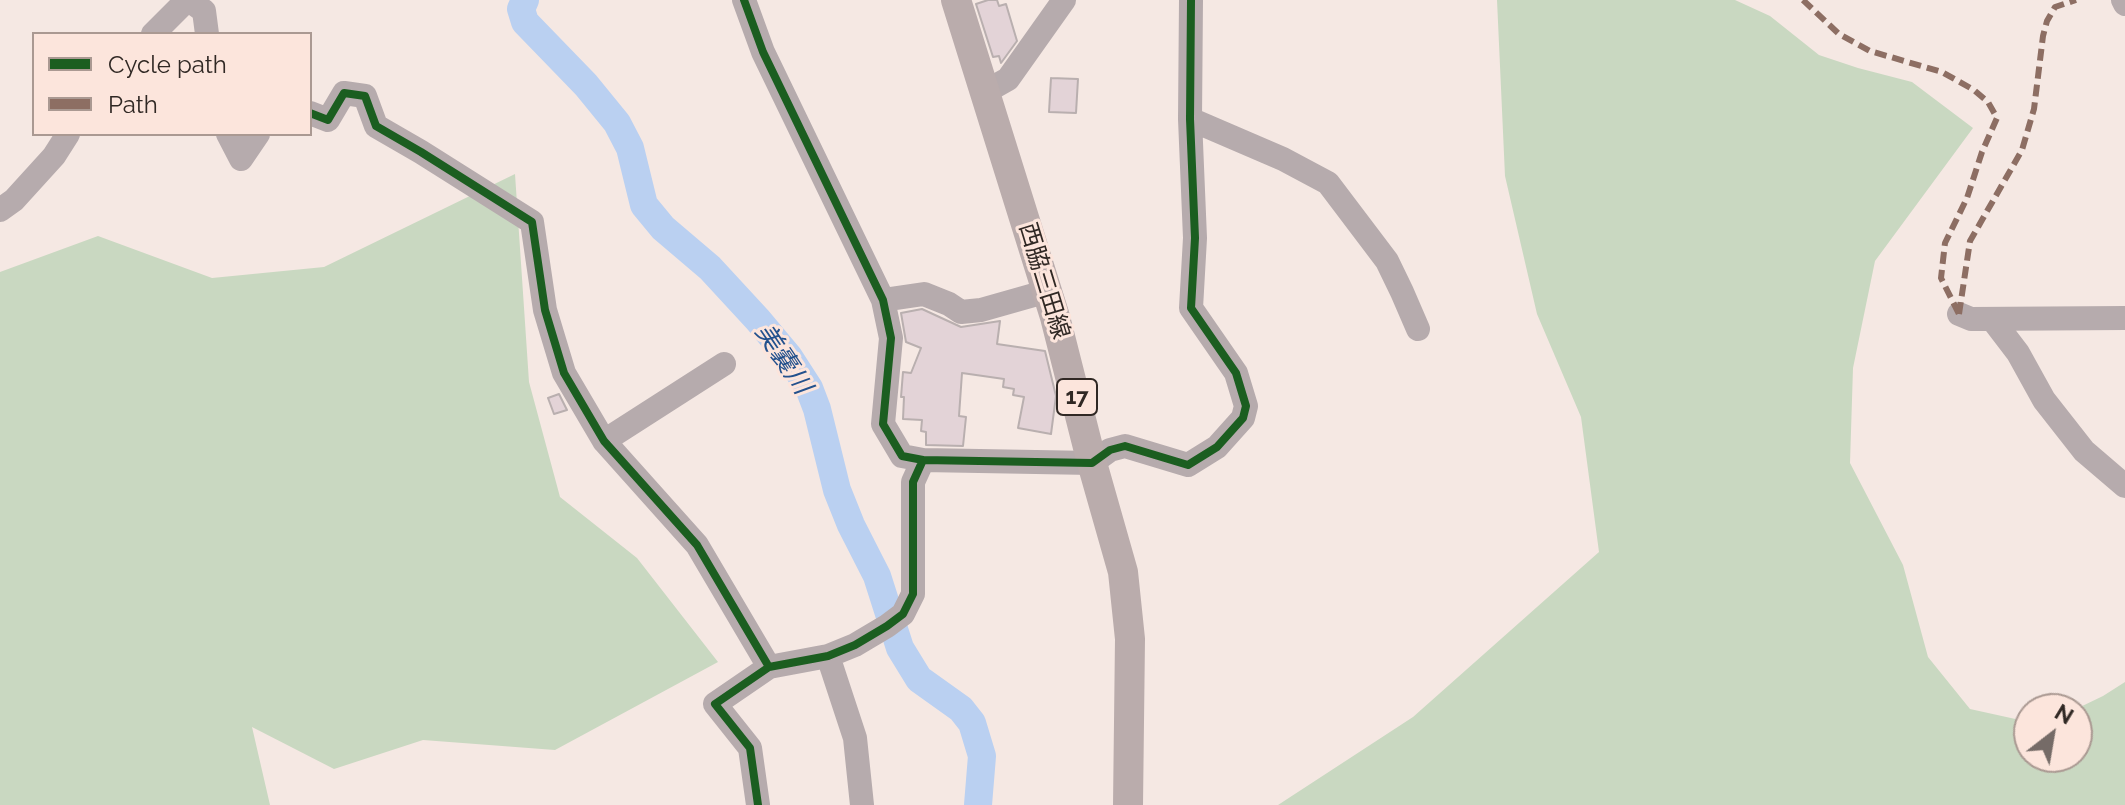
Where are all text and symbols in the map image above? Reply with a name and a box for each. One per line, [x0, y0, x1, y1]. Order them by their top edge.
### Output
legend [32, 32, 312, 136]
text: Cycle path [108, 50, 227, 79]
text: Path [108, 90, 158, 119]
street label: 西脇三田線 [1013, 219, 1075, 343]
water label: 美嚢川 [748, 318, 818, 400]
road number: 17 [1057, 379, 1097, 415]
north arrow [2013, 693, 2093, 773]
text: N [2050, 699, 2078, 730]

